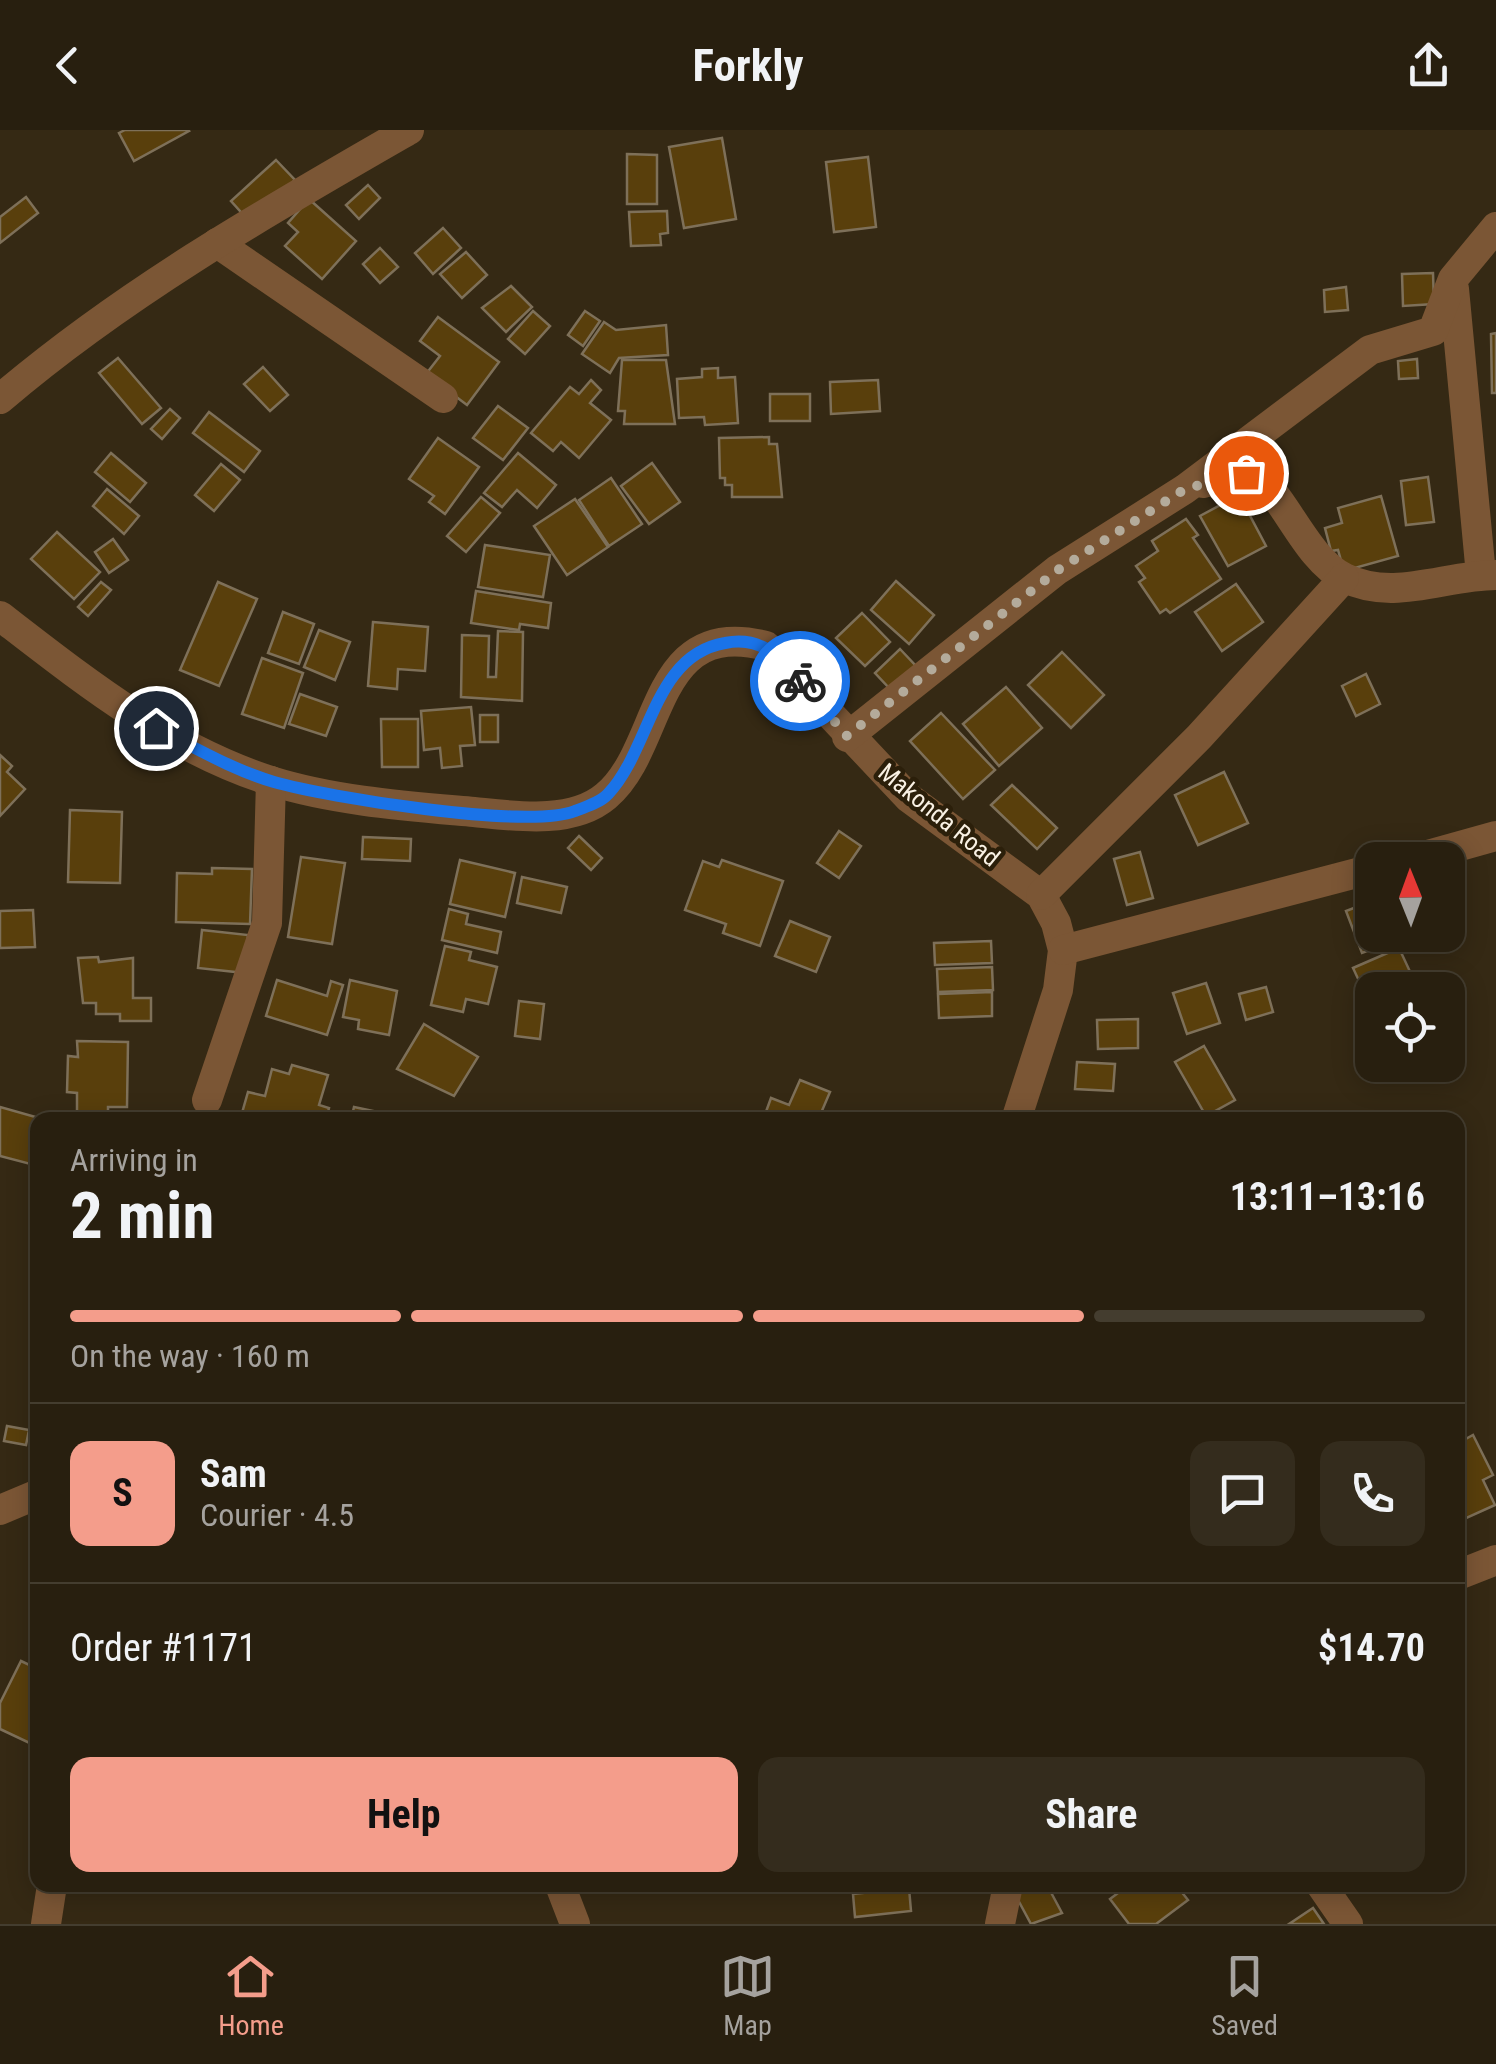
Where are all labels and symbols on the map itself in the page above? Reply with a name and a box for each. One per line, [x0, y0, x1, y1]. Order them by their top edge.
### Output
pin [1204, 431, 1289, 516]
courier [750, 631, 850, 731]
pin [114, 686, 199, 771]
street label: Makonda Road [873, 757, 1005, 873]
north arrow [1355, 842, 1465, 952]

